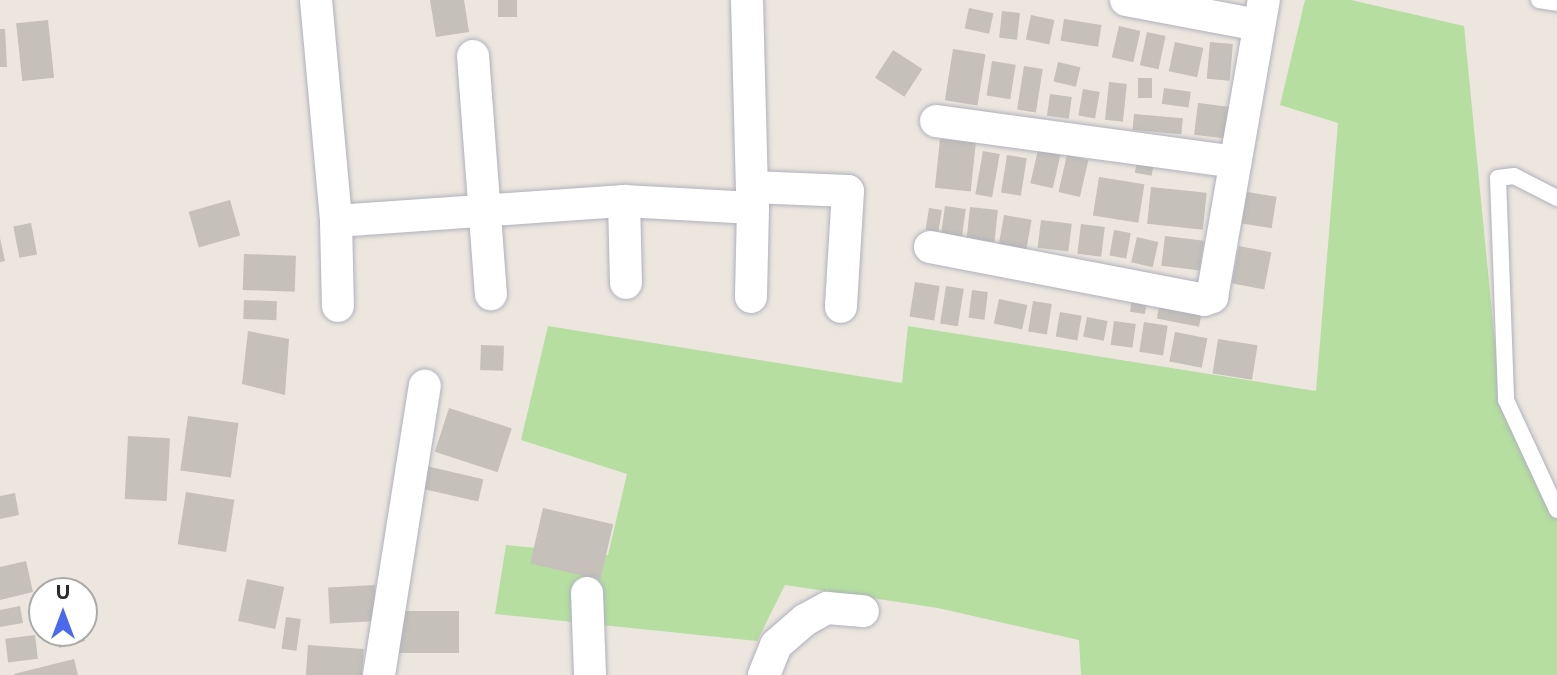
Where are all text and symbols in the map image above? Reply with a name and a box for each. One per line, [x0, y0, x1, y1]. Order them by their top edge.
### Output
north arrow [28, 577, 98, 647]
text: U [56, 581, 70, 604]

